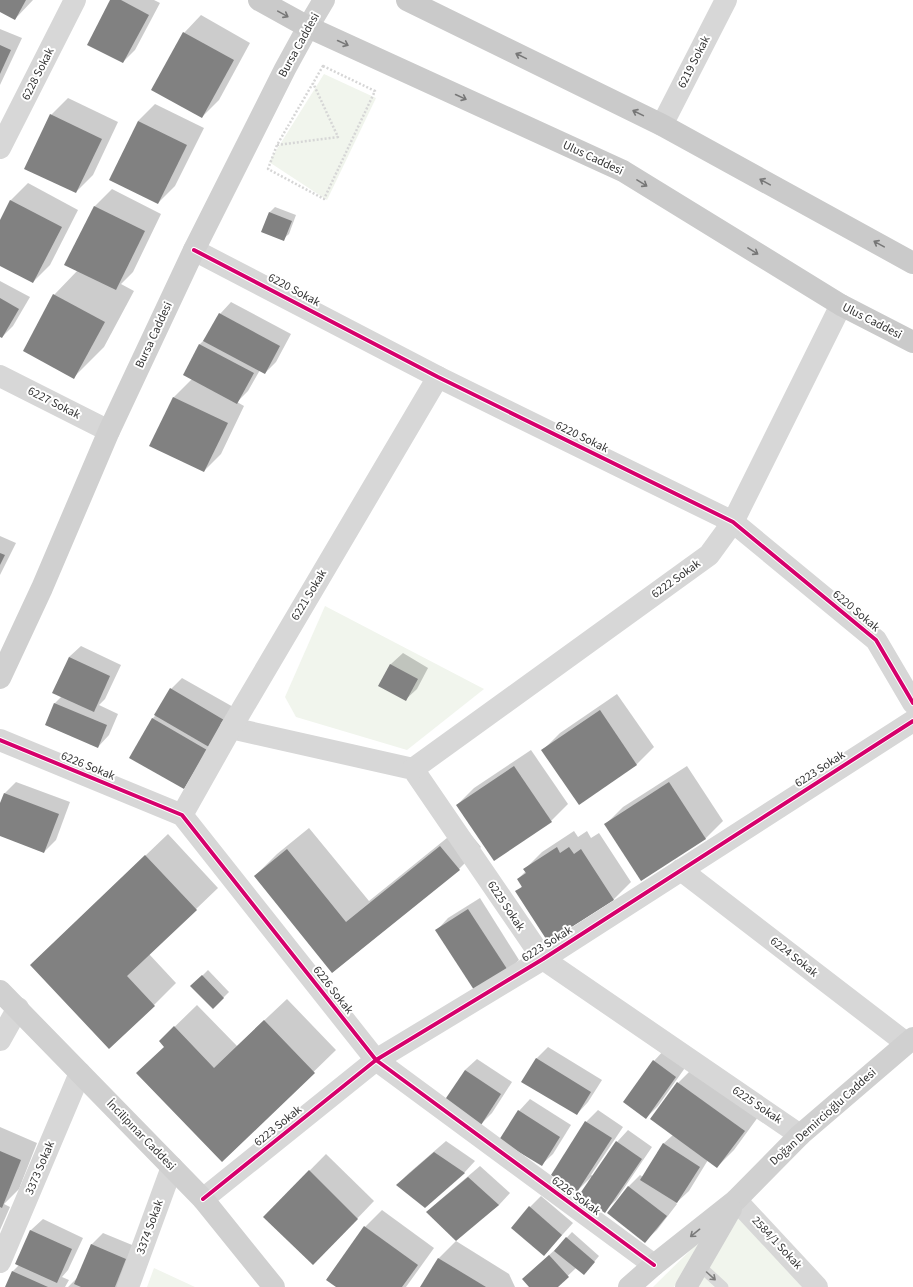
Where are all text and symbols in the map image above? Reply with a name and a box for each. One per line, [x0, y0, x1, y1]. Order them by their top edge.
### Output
street label: Bursa Caddesi [274, 10, 324, 80]
one-way arrow [277, 10, 289, 18]
street label: 6219 Sokak [673, 33, 715, 91]
one-way arrow [337, 40, 349, 47]
street label: 6228 Sokak [17, 45, 59, 103]
one-way arrow [516, 52, 528, 59]
one-way arrow [455, 94, 467, 101]
one-way arrow [632, 109, 644, 116]
street label: Ulus Caddesi [560, 137, 626, 179]
one-way arrow [759, 177, 771, 185]
one-way arrow [636, 179, 648, 187]
one-way arrow [873, 240, 885, 248]
one-way arrow [747, 247, 758, 255]
street label: 6220 Sokak [265, 269, 323, 311]
street label: Bursa Caddesi [131, 299, 177, 371]
street label: Ulus Caddesi [839, 299, 905, 343]
street label: 6227 Sokak [25, 382, 83, 424]
street label: 6220 Sokak [553, 417, 611, 457]
street label: 6222 Sokak [648, 555, 704, 603]
street label: 6221 Sokak [287, 566, 331, 624]
street label: 6220 Sokak [829, 586, 883, 636]
street label: 6223 Sokak [791, 746, 849, 792]
street label: 6226 Sokak [58, 747, 118, 785]
street label: 6225 Sokak [483, 878, 529, 934]
street label: 6223 Sokak [518, 922, 576, 966]
street label: 6224 Sokak [766, 933, 822, 981]
street label: 6226 Sokak [309, 962, 357, 1018]
street label: Doğan Demircioğlu Caddesi [766, 1064, 880, 1170]
street label: 6225 Sokak [729, 1082, 785, 1128]
street label: İncilipınar Caddesi [103, 1096, 179, 1174]
street label: 6223 Sokak [251, 1101, 306, 1151]
street label: 3373 Sokak [21, 1138, 59, 1198]
street label: 6226 Sokak [548, 1172, 604, 1220]
street label: 3374 Sokak [132, 1197, 168, 1257]
street label: 2584/1 Sokak [748, 1213, 806, 1273]
one-way arrow [689, 1228, 700, 1237]
one-way arrow [706, 1271, 716, 1281]

